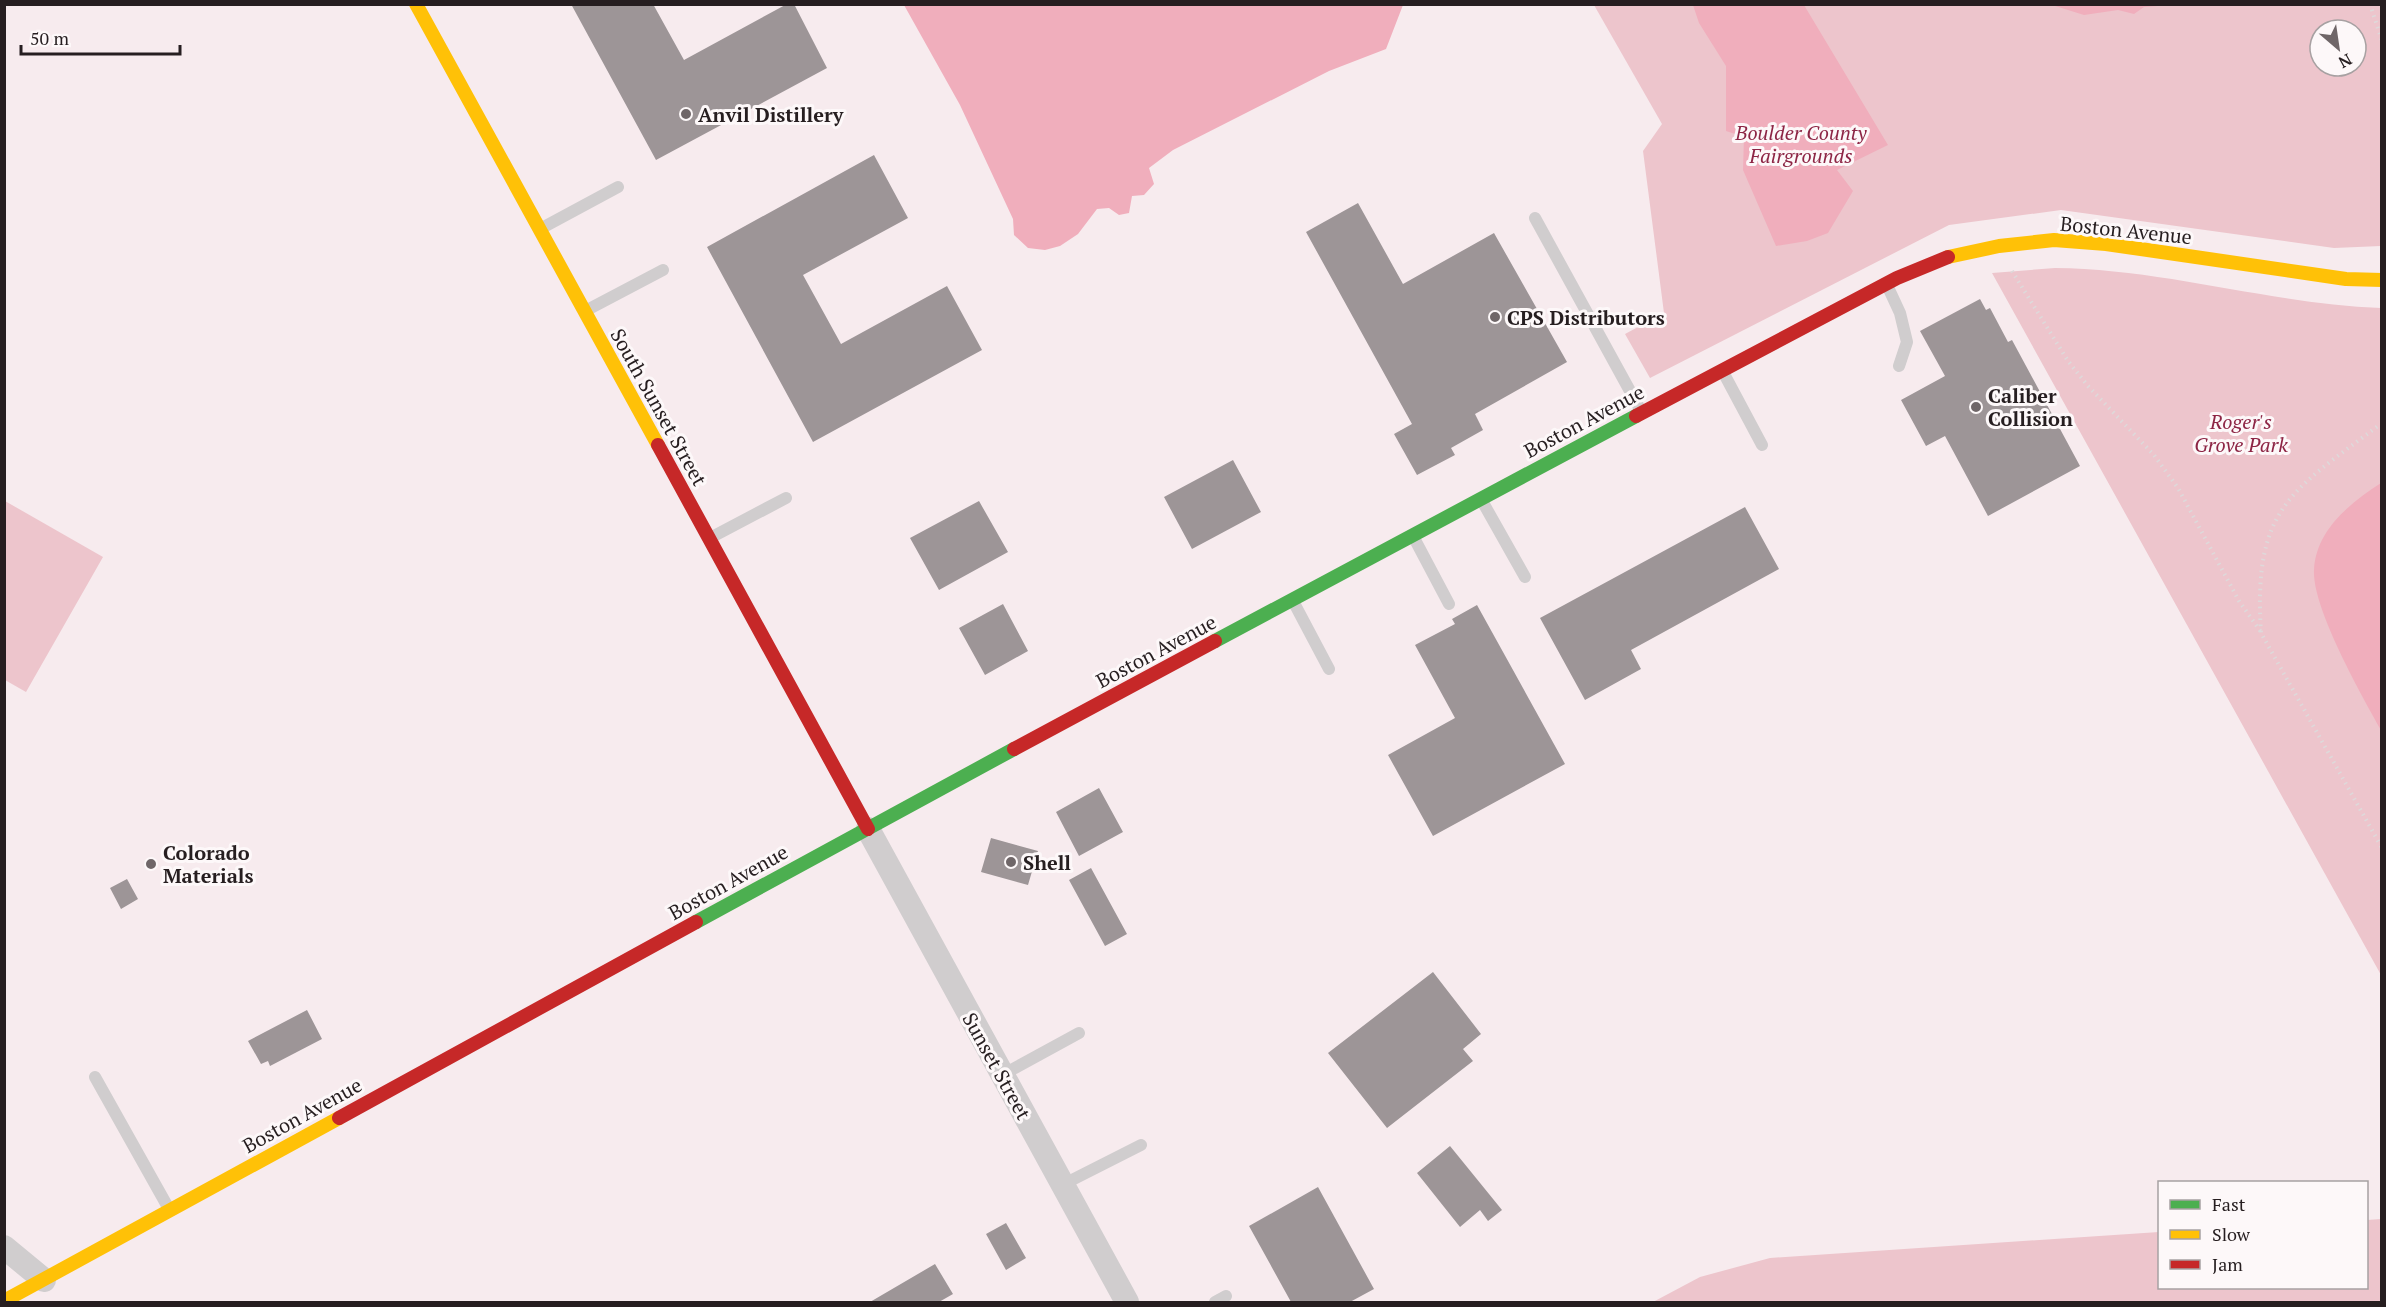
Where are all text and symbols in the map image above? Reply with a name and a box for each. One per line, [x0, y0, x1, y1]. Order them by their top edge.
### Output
scale bar [21, 18, 180, 56]
north arrow [2308, 18, 2368, 78]
text: 50 m [30, 26, 70, 50]
text: N [2335, 49, 2356, 74]
place label: Anvil Distillery [698, 101, 844, 128]
marker: Anvil Distillery [679, 107, 693, 121]
park label: Boulder County Fairgrounds [1734, 119, 1868, 169]
street label: Boston Avenue [2059, 210, 2193, 250]
place label: CPS Distributors [1507, 304, 1665, 331]
marker: CPS Distributors [1488, 310, 1502, 324]
street label: South Sunset Street [605, 324, 714, 491]
street label: Boston Avenue [1519, 378, 1649, 464]
place label: Caliber Collision [1988, 382, 2073, 432]
marker: Caliber Collision [1969, 400, 1983, 414]
park label: Roger's Grove Park [2194, 408, 2288, 458]
street label: Boston Avenue [1091, 608, 1221, 694]
street label: Boston Avenue [664, 838, 792, 926]
place label: Colorado Materials [163, 839, 254, 889]
place label: Shell [1023, 849, 1071, 876]
marker: Shell [1004, 855, 1018, 869]
marker: Colorado Materials [144, 857, 158, 871]
street label: Sunset Street [956, 1008, 1038, 1125]
street label: Boston Avenue [238, 1071, 366, 1159]
legend [2158, 1181, 2368, 1289]
text: Fast [2212, 1192, 2246, 1216]
text: Slow [2212, 1222, 2251, 1246]
text: Jam [2212, 1252, 2243, 1276]

